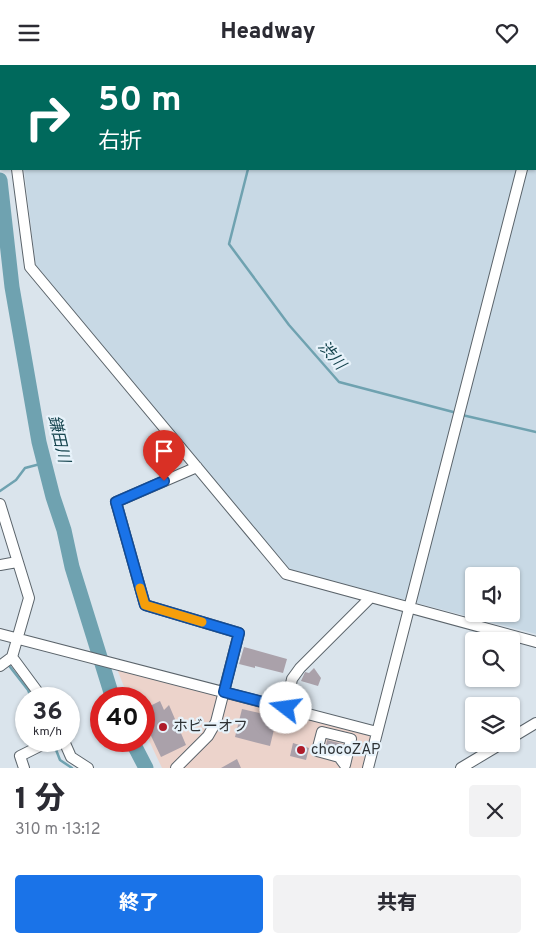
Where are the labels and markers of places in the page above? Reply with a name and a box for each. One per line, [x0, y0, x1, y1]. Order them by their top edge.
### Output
pin [143, 430, 185, 481]
place label: ホビーオフ [173, 718, 248, 737]
marker: ホビーオフ [157, 721, 169, 733]
place label: chocoZAP [311, 741, 381, 760]
marker: chocoZAP [295, 744, 307, 756]

